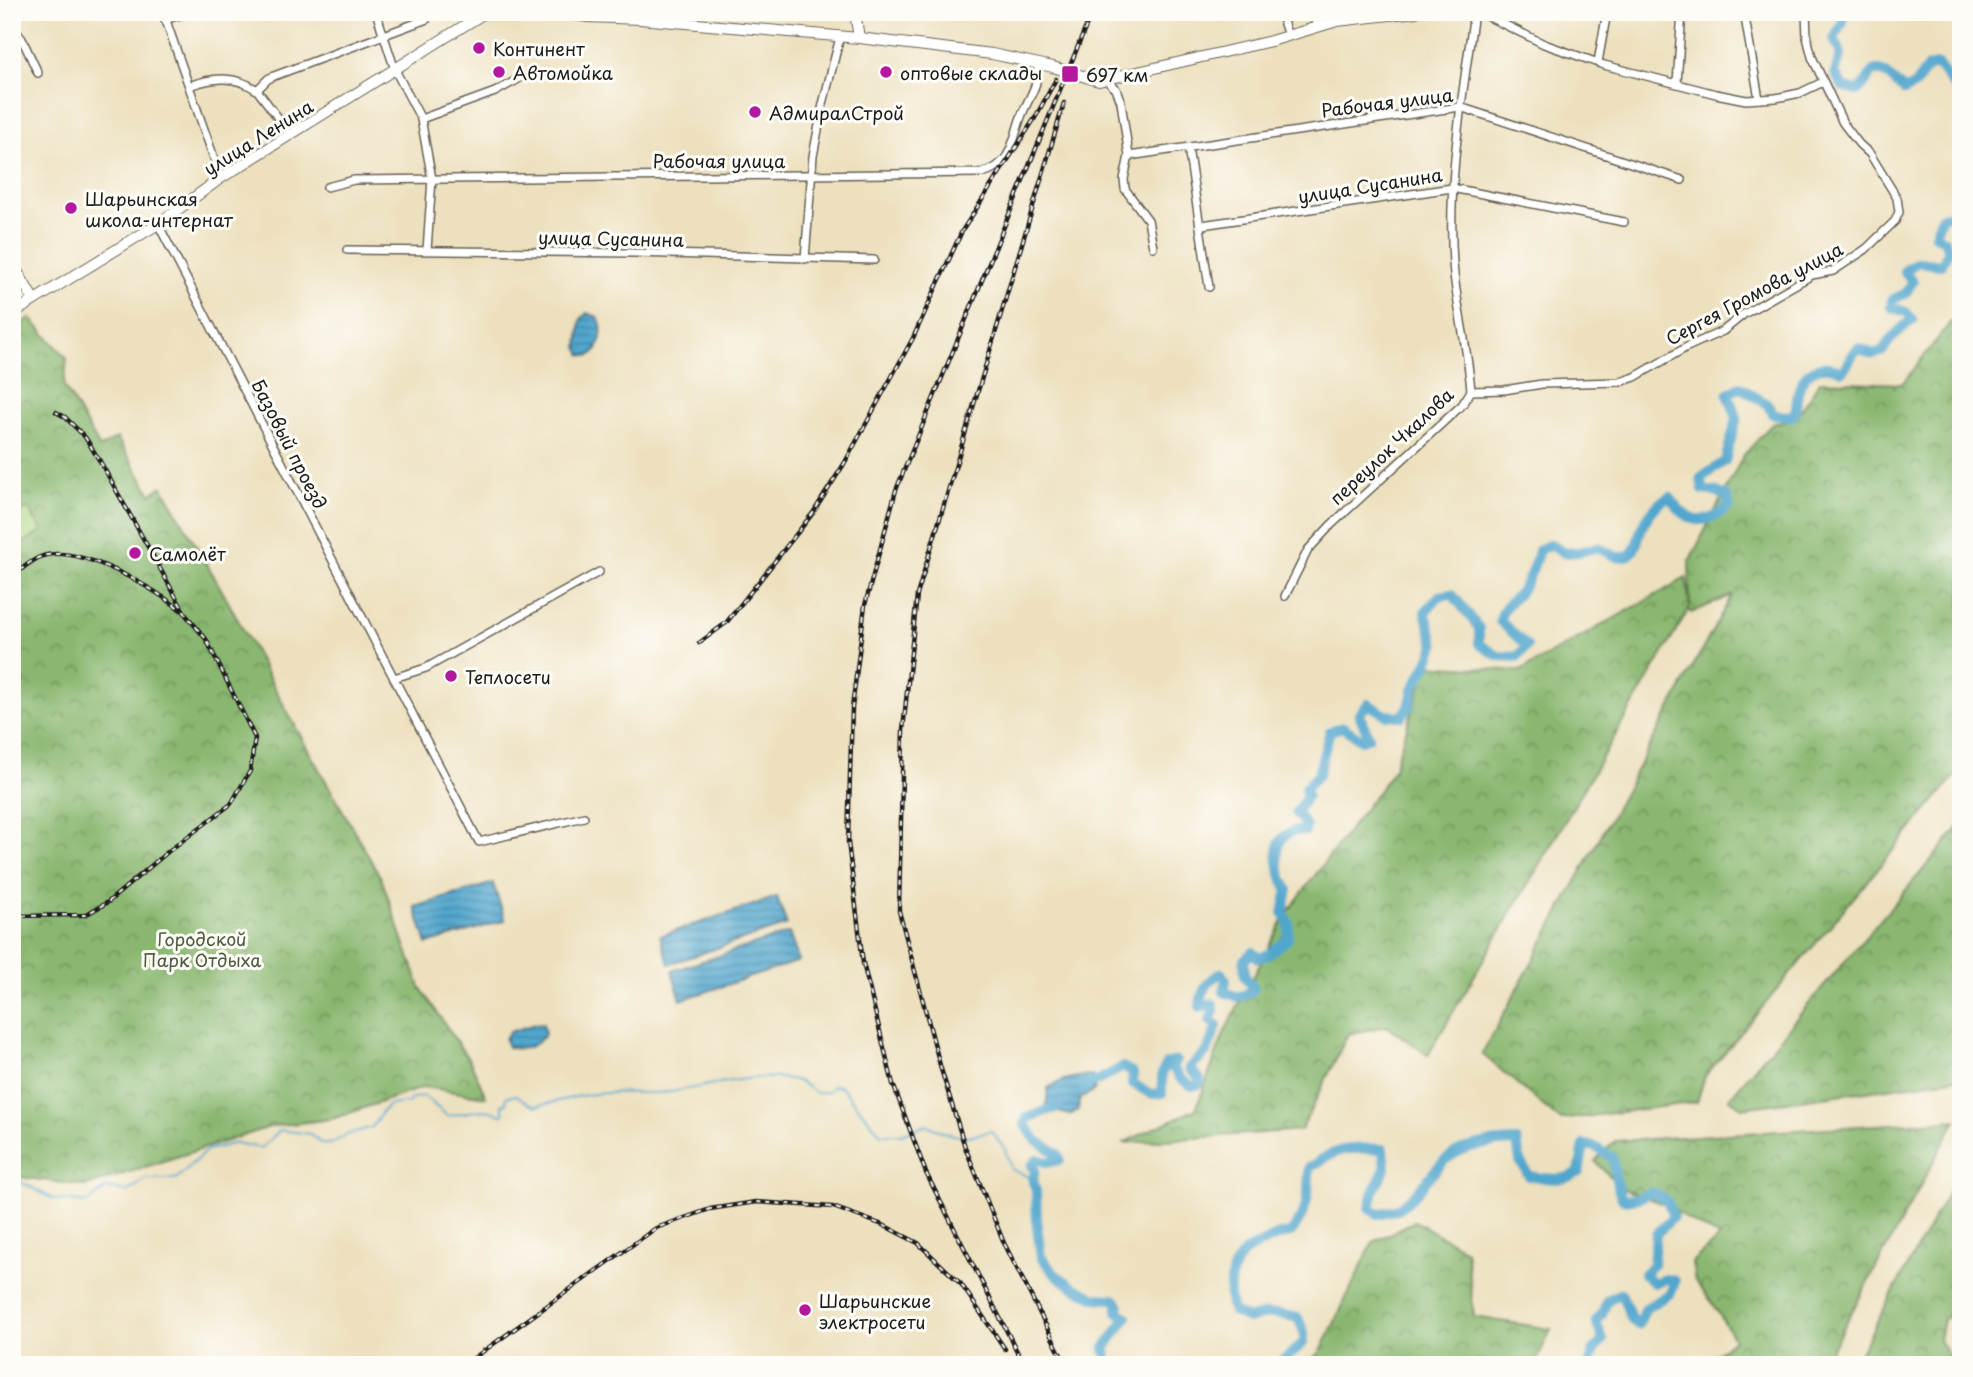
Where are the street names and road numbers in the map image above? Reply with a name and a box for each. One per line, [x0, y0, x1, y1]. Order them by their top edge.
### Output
street label: Рабочая улица [1320, 80, 1455, 123]
street label: улица Ленина [198, 92, 319, 182]
street label: Рабочая улица [653, 147, 786, 174]
street label: улица Сусанина [1296, 160, 1445, 210]
street label: улица Сусанина [538, 223, 685, 253]
street label: Сергея Громова улица [1661, 234, 1848, 351]
street label: Базовый проезд [246, 375, 334, 513]
street label: переулок Чкалова [1323, 381, 1460, 511]

